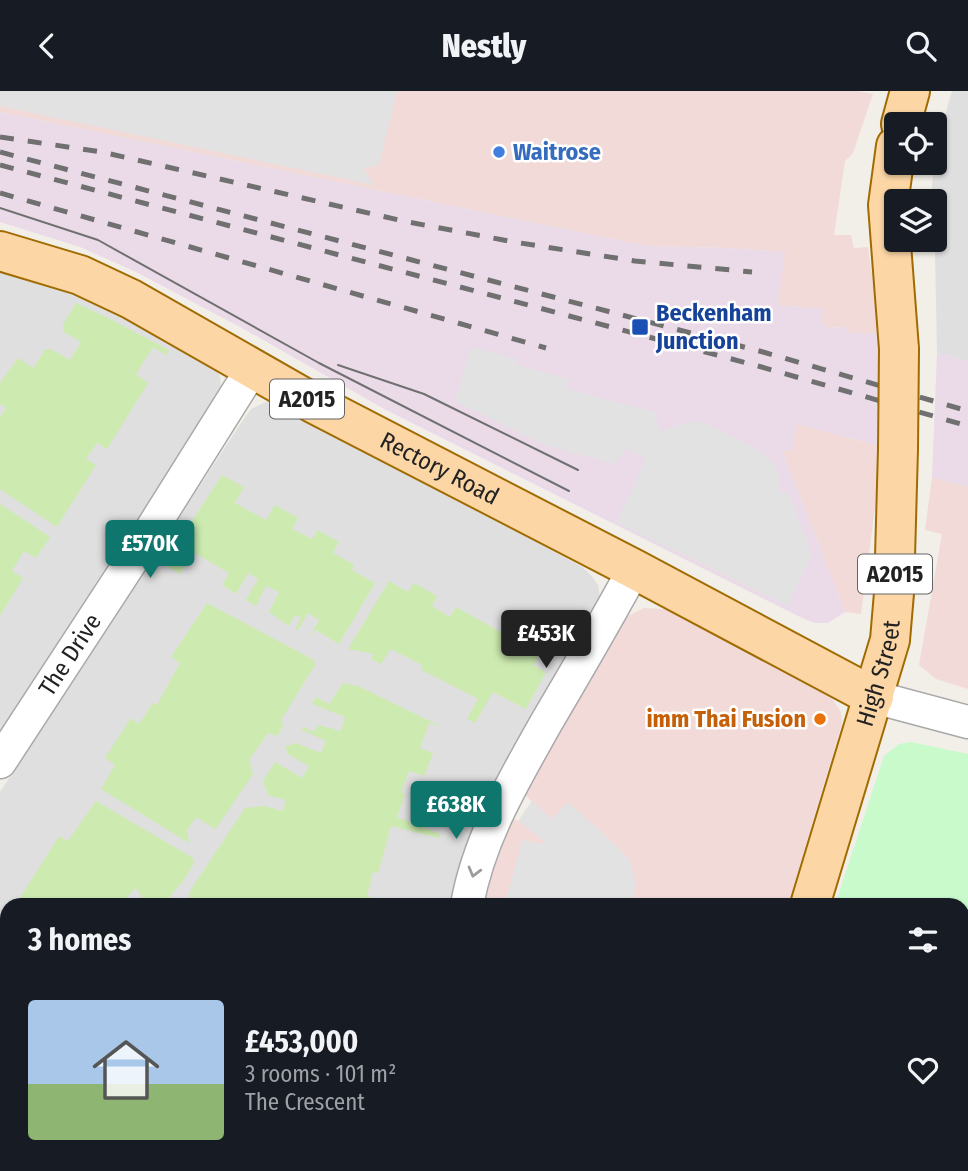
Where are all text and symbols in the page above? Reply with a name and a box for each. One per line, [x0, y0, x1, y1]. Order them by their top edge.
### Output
icon: back [28, 27, 66, 65]
text: Nestly [442, 27, 526, 65]
icon: search [902, 27, 940, 65]
map controls [884, 112, 947, 252]
button: locate [884, 112, 947, 175]
place label: Waitrose [513, 138, 601, 166]
marker: Waitrose [491, 144, 507, 160]
button: layers [884, 189, 947, 252]
place label: Beckenham Junction [655, 299, 772, 355]
marker: Beckenham Junction [630, 317, 650, 337]
road number: A2015 [270, 379, 344, 419]
street label: Rectory Road [376, 426, 504, 511]
pin: £570K [101, 521, 199, 580]
text: £570K [121, 529, 179, 557]
road number: A2015 [858, 554, 932, 594]
street label: The Drive [33, 609, 107, 701]
pin: £453K [497, 611, 595, 670]
text: £453K [517, 619, 575, 647]
street label: High Street [851, 619, 906, 730]
place label: imm Thai Fusion [646, 705, 806, 733]
marker: imm Thai Fusion [812, 711, 828, 727]
pin: £638K [407, 781, 505, 841]
text: £638K [427, 790, 485, 818]
one-way arrow [468, 866, 482, 878]
icon: filters [904, 921, 942, 959]
text: 3 homes [28, 922, 131, 958]
text: £453,000 [245, 1024, 358, 1060]
icon: home [84, 1028, 168, 1112]
icon: heart [904, 1051, 942, 1089]
text: 3 rooms · 101 m² [245, 1060, 396, 1088]
text: The Crescent [245, 1088, 365, 1116]

